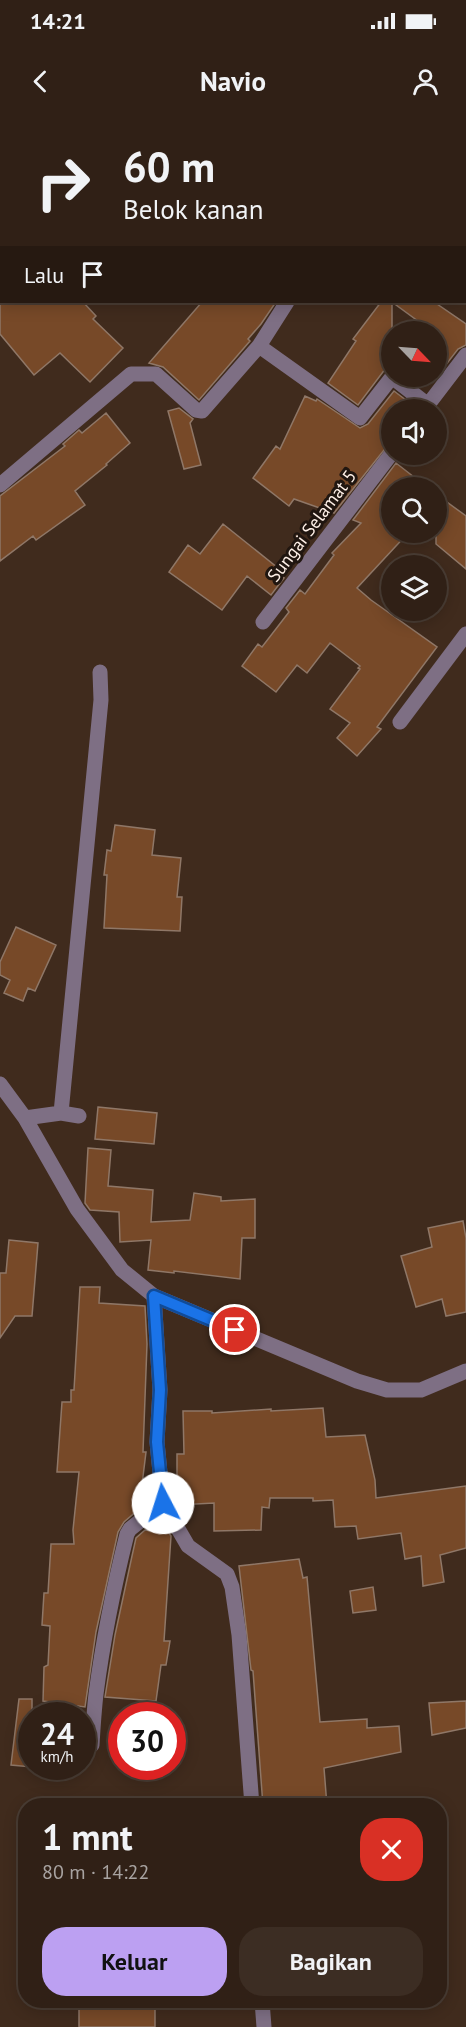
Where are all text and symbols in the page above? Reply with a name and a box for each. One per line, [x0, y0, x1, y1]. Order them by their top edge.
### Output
text: 14:21 [30, 7, 86, 35]
text: Navio [200, 64, 266, 98]
icon: back [24, 65, 57, 98]
icon: person [409, 65, 442, 98]
text: 60 m [123, 139, 215, 194]
icon: right [24, 144, 102, 222]
text: Belok kanan [123, 192, 263, 226]
icon: arrive [76, 258, 109, 291]
text: Lalu [24, 261, 64, 289]
north arrow [381, 321, 447, 387]
map controls [381, 321, 447, 621]
button: sound [381, 399, 447, 465]
street label: Sungai Selamat 5 [262, 465, 361, 586]
button: search [381, 477, 447, 543]
button: layers [381, 555, 447, 621]
pin [209, 1304, 260, 1355]
icon: arrive [218, 1313, 251, 1346]
position arrow [131, 1471, 195, 1535]
speed limit sign: 30 [108, 1702, 186, 1780]
text: 24 [40, 1714, 74, 1753]
text: km/h [41, 1747, 73, 1766]
text: 1 mnt [42, 1813, 133, 1860]
button: close [360, 1818, 423, 1881]
text: 80 m · 14:22 [42, 1859, 149, 1885]
button: Keluar [42, 1927, 227, 1996]
button: Bagikan [239, 1927, 423, 1996]

